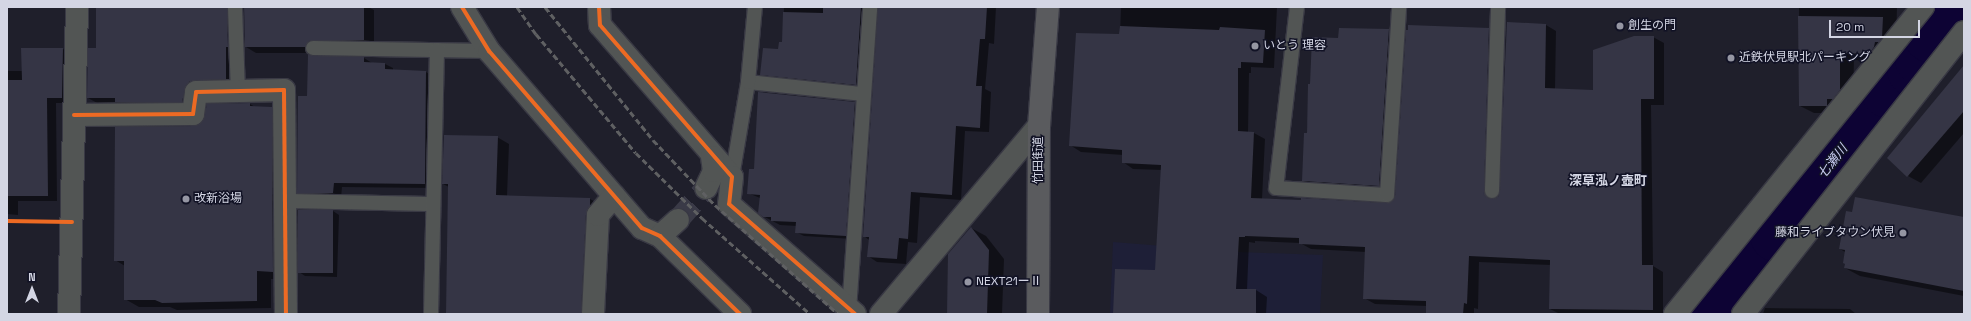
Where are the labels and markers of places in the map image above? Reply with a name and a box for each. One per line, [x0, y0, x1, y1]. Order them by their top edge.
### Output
place label: 創生の門 [1628, 19, 1676, 33]
marker: 創生の門 [1615, 21, 1625, 31]
place label: いとう 理容 [1263, 39, 1326, 53]
marker: いとう 理容 [1250, 41, 1260, 51]
place label: 近鉄伏見駅北パーキング [1739, 51, 1871, 65]
marker: 近鉄伏見駅北パーキング [1726, 53, 1736, 63]
place label: 改新浴場 [194, 192, 242, 206]
marker: 改新浴場 [181, 194, 191, 204]
place label: 藤和ライブタウン伏見 [1775, 226, 1895, 240]
marker: 藤和ライブタウン伏見 [1898, 228, 1908, 238]
place label: NEXT21ーⅡ [976, 275, 1042, 289]
marker: NEXT21ーⅡ [963, 277, 973, 287]

